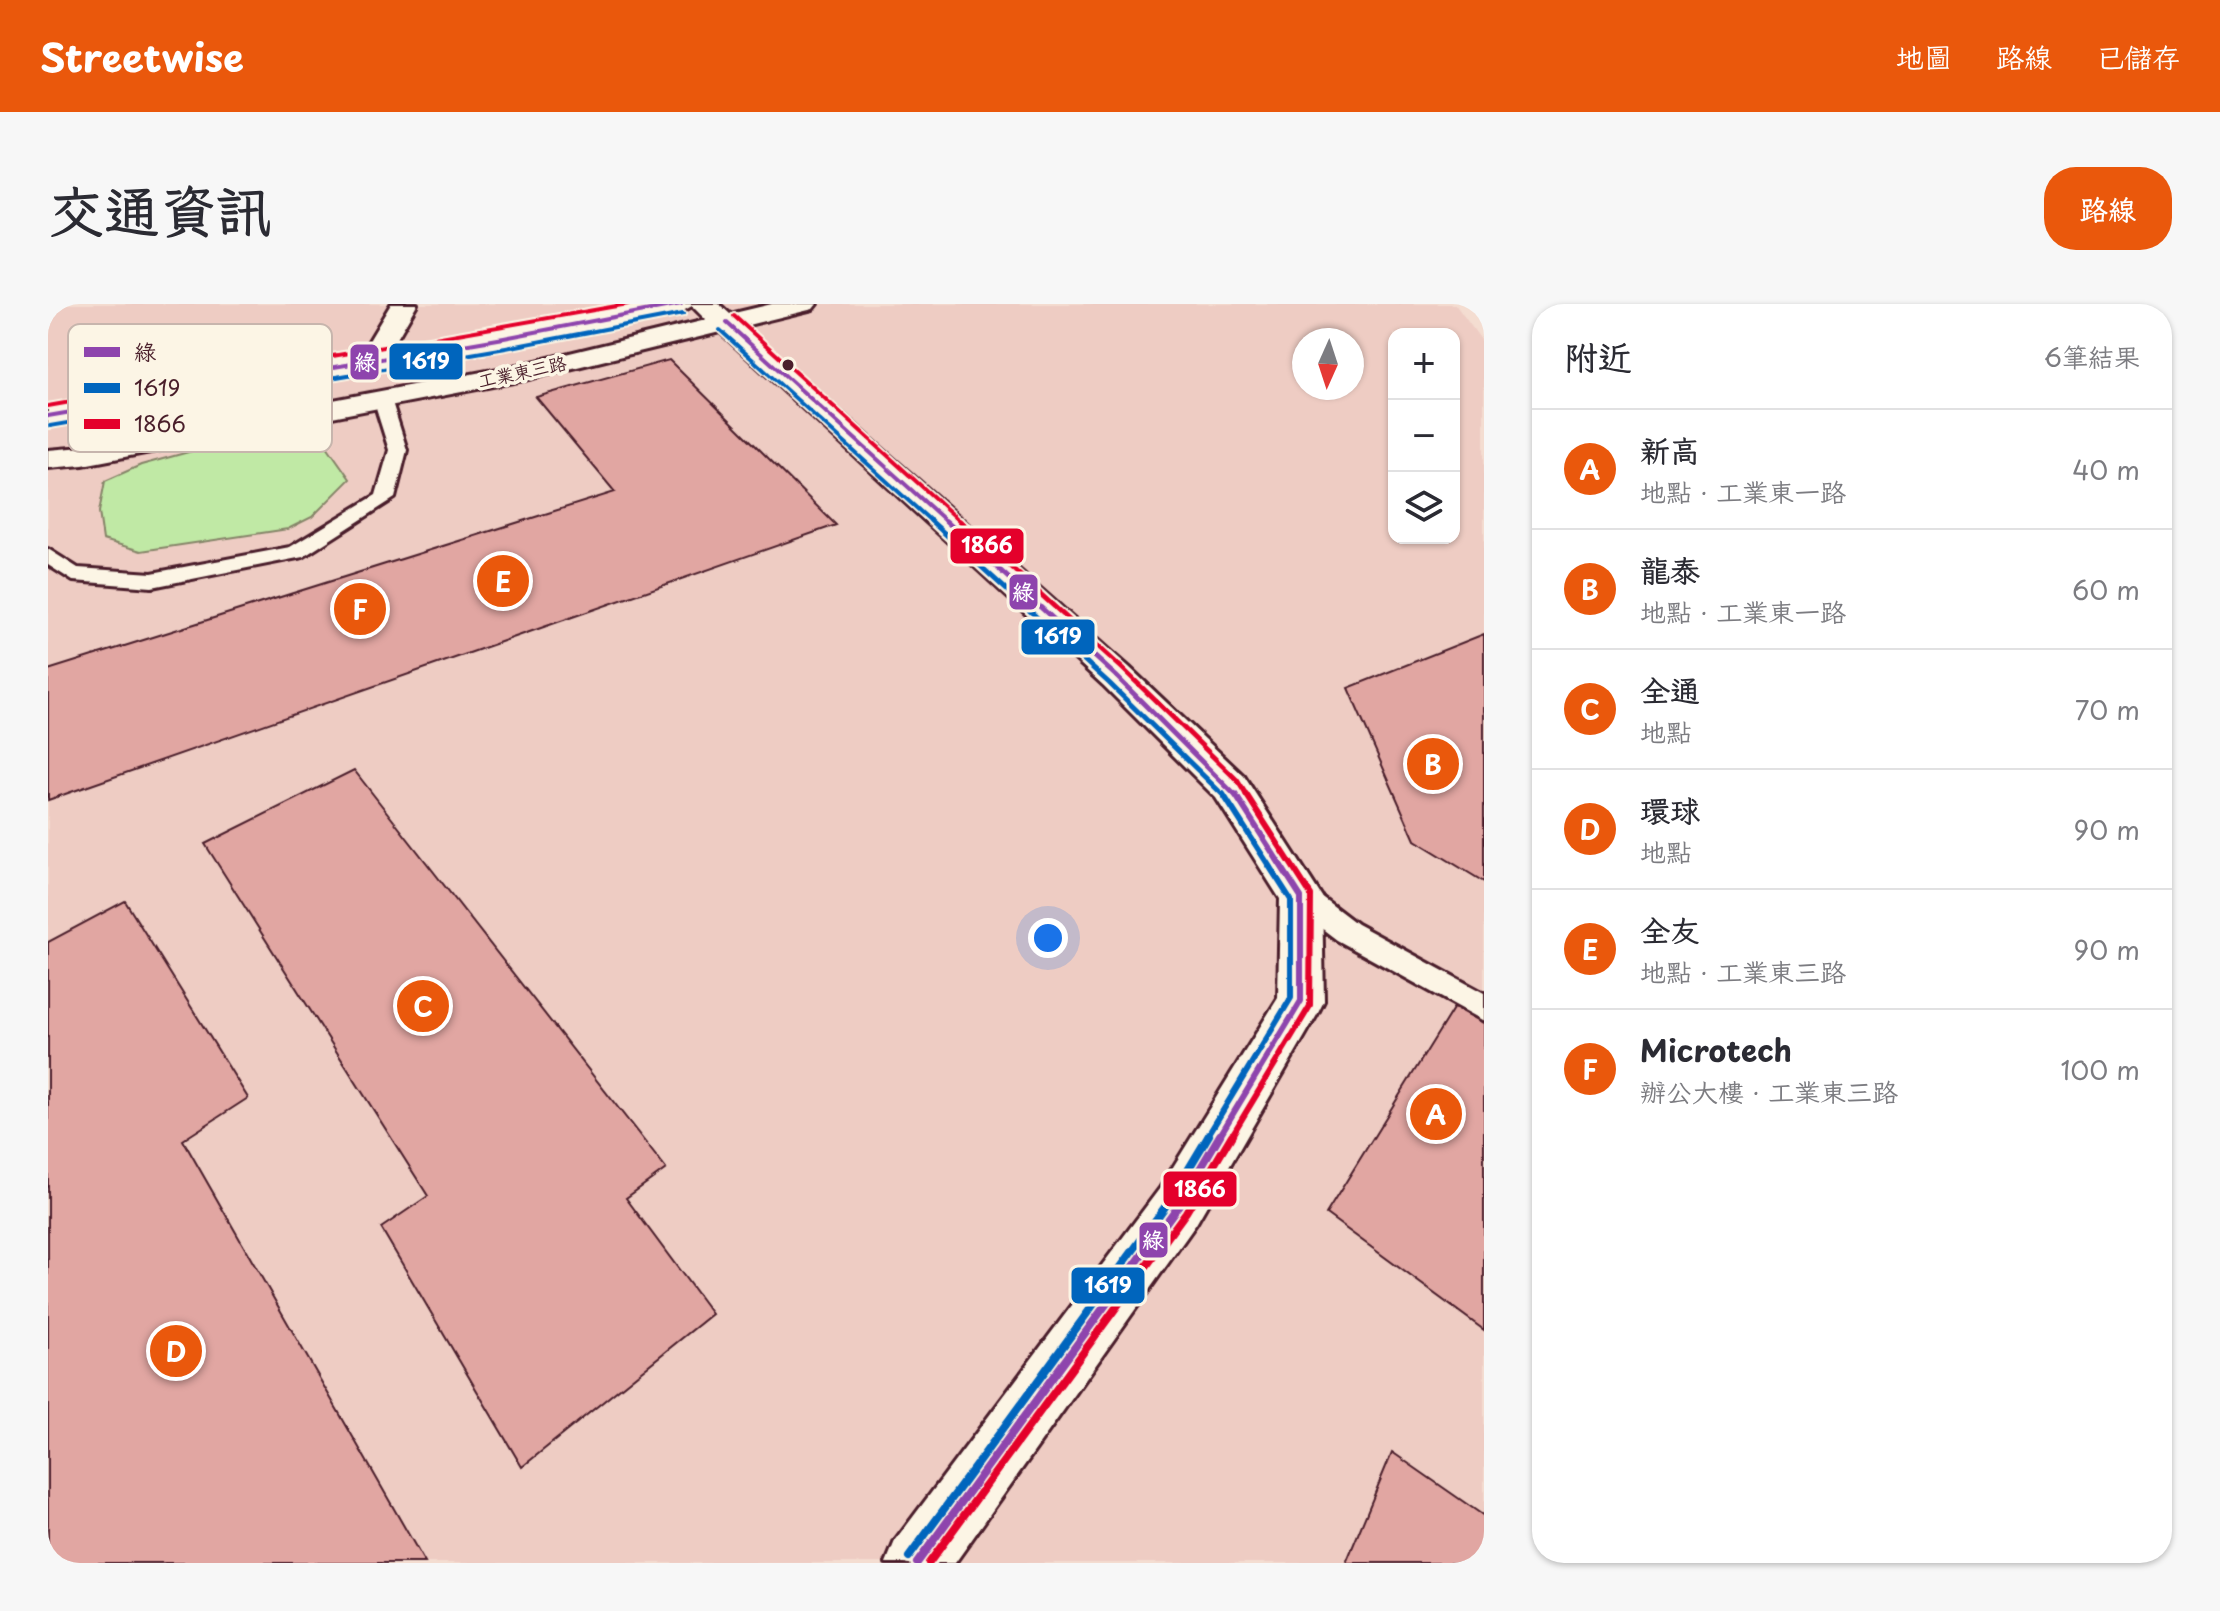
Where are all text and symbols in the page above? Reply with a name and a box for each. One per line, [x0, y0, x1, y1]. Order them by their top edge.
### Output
text: Streetwise [40, 28, 244, 85]
text: 地圖 [1896, 35, 1952, 78]
text: 路線 [1996, 35, 2052, 78]
text: 已儲存 [2096, 35, 2180, 78]
text: 交通資訊 [48, 166, 272, 251]
button: 路線 [2044, 167, 2172, 250]
legend [68, 324, 332, 452]
north arrow [1292, 328, 1364, 400]
map controls [1388, 328, 1460, 544]
button: + [1388, 328, 1460, 400]
text: 附近 [1564, 330, 1632, 382]
text: 綠 [134, 334, 156, 367]
text: 6筆結果 [2044, 337, 2140, 376]
line badge: 1619 [388, 342, 464, 381]
line badge: 綠 [349, 343, 380, 381]
text: 1619 [402, 343, 450, 376]
text: 綠 [354, 344, 377, 377]
street label: 工業東三路 [475, 348, 569, 394]
unlabelled marker [780, 357, 796, 373]
text: 1619 [134, 370, 181, 403]
button: − [1388, 400, 1460, 472]
text: 1866 [134, 406, 186, 439]
text: 新高 [1640, 427, 1700, 472]
text: A [1580, 450, 1600, 489]
text: 40 m [2072, 450, 2140, 489]
button: layers [1388, 472, 1460, 544]
text: 地點 · 工業東一路 [1640, 472, 1846, 511]
line badge: 1866 [949, 527, 1025, 565]
text: 1866 [961, 527, 1013, 560]
text: 龍泰 [1640, 547, 1700, 592]
pin: E [477, 551, 529, 611]
text: B [1581, 570, 1599, 609]
text: 60 m [2072, 570, 2140, 609]
line badge: 綠 [1008, 573, 1039, 611]
text: 綠 [1012, 574, 1035, 607]
pin: F [334, 579, 386, 639]
text: 地點 · 工業東一路 [1640, 592, 1846, 631]
line badge: 1619 [1020, 618, 1096, 656]
text: 1619 [1034, 618, 1082, 651]
text: 全通 [1640, 667, 1700, 712]
text: C [1580, 690, 1600, 729]
text: 70 m [2075, 690, 2140, 729]
text: 地點 [1640, 712, 1692, 751]
pin: B [1407, 734, 1459, 794]
text: 環球 [1640, 787, 1700, 832]
text: D [1580, 810, 1600, 849]
text: 90 m [2073, 810, 2140, 849]
text: 地點 [1640, 832, 1692, 871]
text: 全友 [1640, 907, 1700, 952]
your location [1028, 918, 1068, 958]
text: E [1582, 930, 1598, 969]
text: 90 m [2073, 930, 2140, 969]
text: 地點 · 工業東三路 [1640, 952, 1846, 991]
pin: C [397, 976, 449, 1036]
text: Microtech [1640, 1027, 1792, 1072]
text: F [1582, 1050, 1598, 1089]
text: 100 m [2060, 1050, 2140, 1089]
text: 辦公大樓 · 工業東三路 [1640, 1072, 1898, 1111]
pin: A [1410, 1084, 1462, 1144]
line badge: 1866 [1162, 1170, 1238, 1208]
text: 1866 [1174, 1171, 1226, 1204]
line badge: 綠 [1138, 1221, 1169, 1259]
text: 綠 [1142, 1222, 1165, 1255]
line badge: 1619 [1070, 1266, 1146, 1305]
text: 1619 [1084, 1267, 1132, 1300]
pin: D [150, 1321, 202, 1381]

